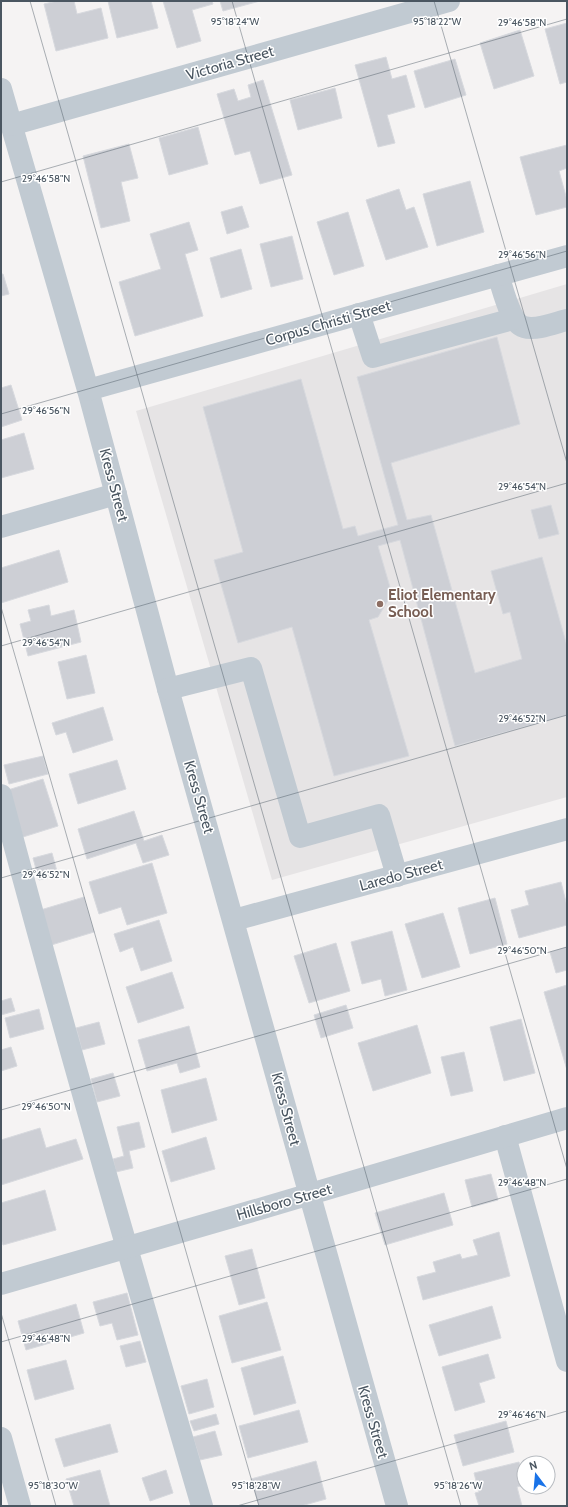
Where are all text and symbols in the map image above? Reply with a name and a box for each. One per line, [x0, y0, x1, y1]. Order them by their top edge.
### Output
text: 95°18'24"W [211, 15, 260, 28]
text: 95°18'22"W [413, 15, 462, 28]
text: 29°46'58"N [498, 16, 546, 29]
street label: Victoria Street [184, 42, 276, 84]
text: 29°46'58"N [22, 172, 70, 185]
text: 29°46'56"N [498, 248, 546, 261]
street label: Corpus Christi Street [263, 297, 393, 349]
text: 29°46'56"N [22, 404, 70, 417]
street label: Kress Street [96, 446, 132, 524]
text: 29°46'54"N [498, 480, 546, 493]
place label: Eliot Elementary School [388, 586, 497, 621]
marker: Eliot Elementary School [375, 599, 385, 609]
text: 29°46'54"N [22, 636, 70, 649]
text: 29°46'52"N [498, 712, 546, 725]
street label: Kress Street [180, 758, 218, 836]
street label: Laredo Street [357, 855, 445, 895]
text: 29°46'52"N [22, 868, 70, 881]
text: 29°46'50"N [497, 944, 547, 957]
street label: Kress Street [268, 1070, 304, 1148]
text: 29°46'50"N [21, 1100, 71, 1113]
text: 29°46'48"N [498, 1176, 546, 1189]
street label: Hillsboro Street [234, 1180, 334, 1224]
text: 29°46'48"N [22, 1332, 70, 1345]
street label: Kress Street [354, 1383, 392, 1461]
text: 29°46'46"N [498, 1408, 546, 1421]
north arrow [516, 1455, 556, 1495]
text: N [528, 1458, 539, 1473]
text: 95°18'30"W [28, 1479, 79, 1492]
text: 95°18'28"W [231, 1479, 281, 1492]
text: 95°18'26"W [434, 1479, 483, 1492]

